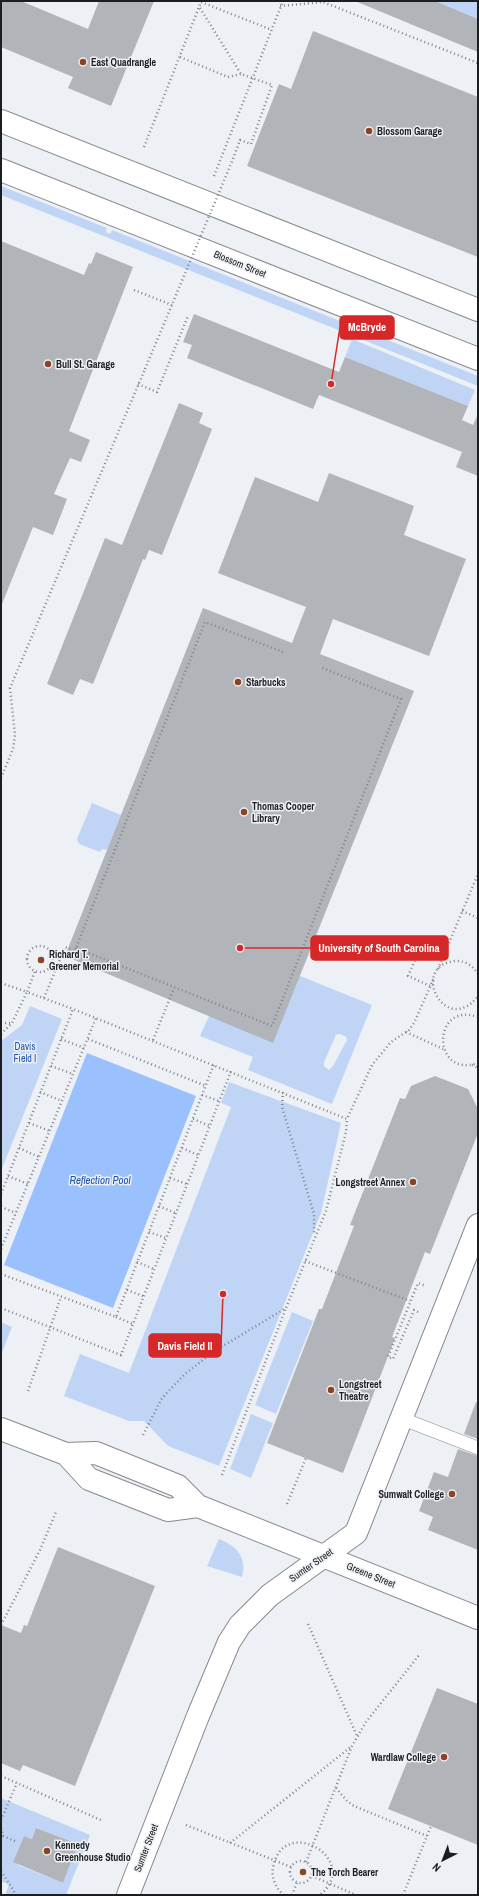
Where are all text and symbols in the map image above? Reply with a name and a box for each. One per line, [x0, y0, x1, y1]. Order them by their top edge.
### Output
place label: East Quadrangle [91, 56, 157, 69]
marker: East Quadrangle [78, 57, 88, 67]
place label: Blossom Garage [377, 125, 443, 138]
marker: Blossom Garage [364, 126, 374, 136]
street label: Blossom Street [212, 248, 269, 281]
callout: McBryde [340, 316, 394, 339]
text: McBryde [348, 320, 386, 334]
place label: Bull St. Garage [56, 358, 115, 371]
marker: Bull St. Garage [43, 359, 53, 369]
place label: Starbucks [246, 676, 286, 689]
marker: Starbucks [233, 677, 243, 687]
place label: Thomas Cooper Library [252, 800, 315, 825]
marker: Thomas Cooper Library [239, 807, 249, 817]
callout: University of South Carolina [311, 936, 448, 960]
text: University of South Carolina [318, 941, 440, 955]
place label: Richard T. Greener Memorial [49, 948, 119, 973]
marker: Richard T. Greener Memorial [36, 955, 46, 965]
park label: Davis Field I [14, 1040, 36, 1065]
water label: Reflection Pool [69, 1173, 132, 1187]
place label: Longstreet Annex [336, 1176, 405, 1189]
marker: Longstreet Annex [408, 1177, 418, 1187]
callout: Davis Field ll [149, 1334, 221, 1357]
text: Davis Field ll [157, 1339, 213, 1353]
place label: Longstreet Theatre [339, 1378, 382, 1403]
marker: Longstreet Theatre [326, 1385, 336, 1395]
place label: Sumwalt College [378, 1488, 444, 1501]
marker: Sumwalt College [447, 1489, 457, 1499]
street label: Sumter Street [287, 1545, 336, 1585]
street label: Greene Street [345, 1559, 398, 1591]
place label: Wardlaw College [371, 1751, 436, 1764]
marker: Wardlaw College [439, 1752, 449, 1762]
street label: Sumter Street [131, 1821, 161, 1874]
place label: Kennedy Greenhouse Studio [55, 1839, 131, 1864]
north arrow [423, 1840, 463, 1880]
marker: Kennedy Greenhouse Studio [42, 1846, 52, 1856]
text: N [429, 1860, 443, 1875]
place label: The Torch Bearer [311, 1866, 379, 1879]
marker: The Torch Bearer [298, 1867, 308, 1877]

